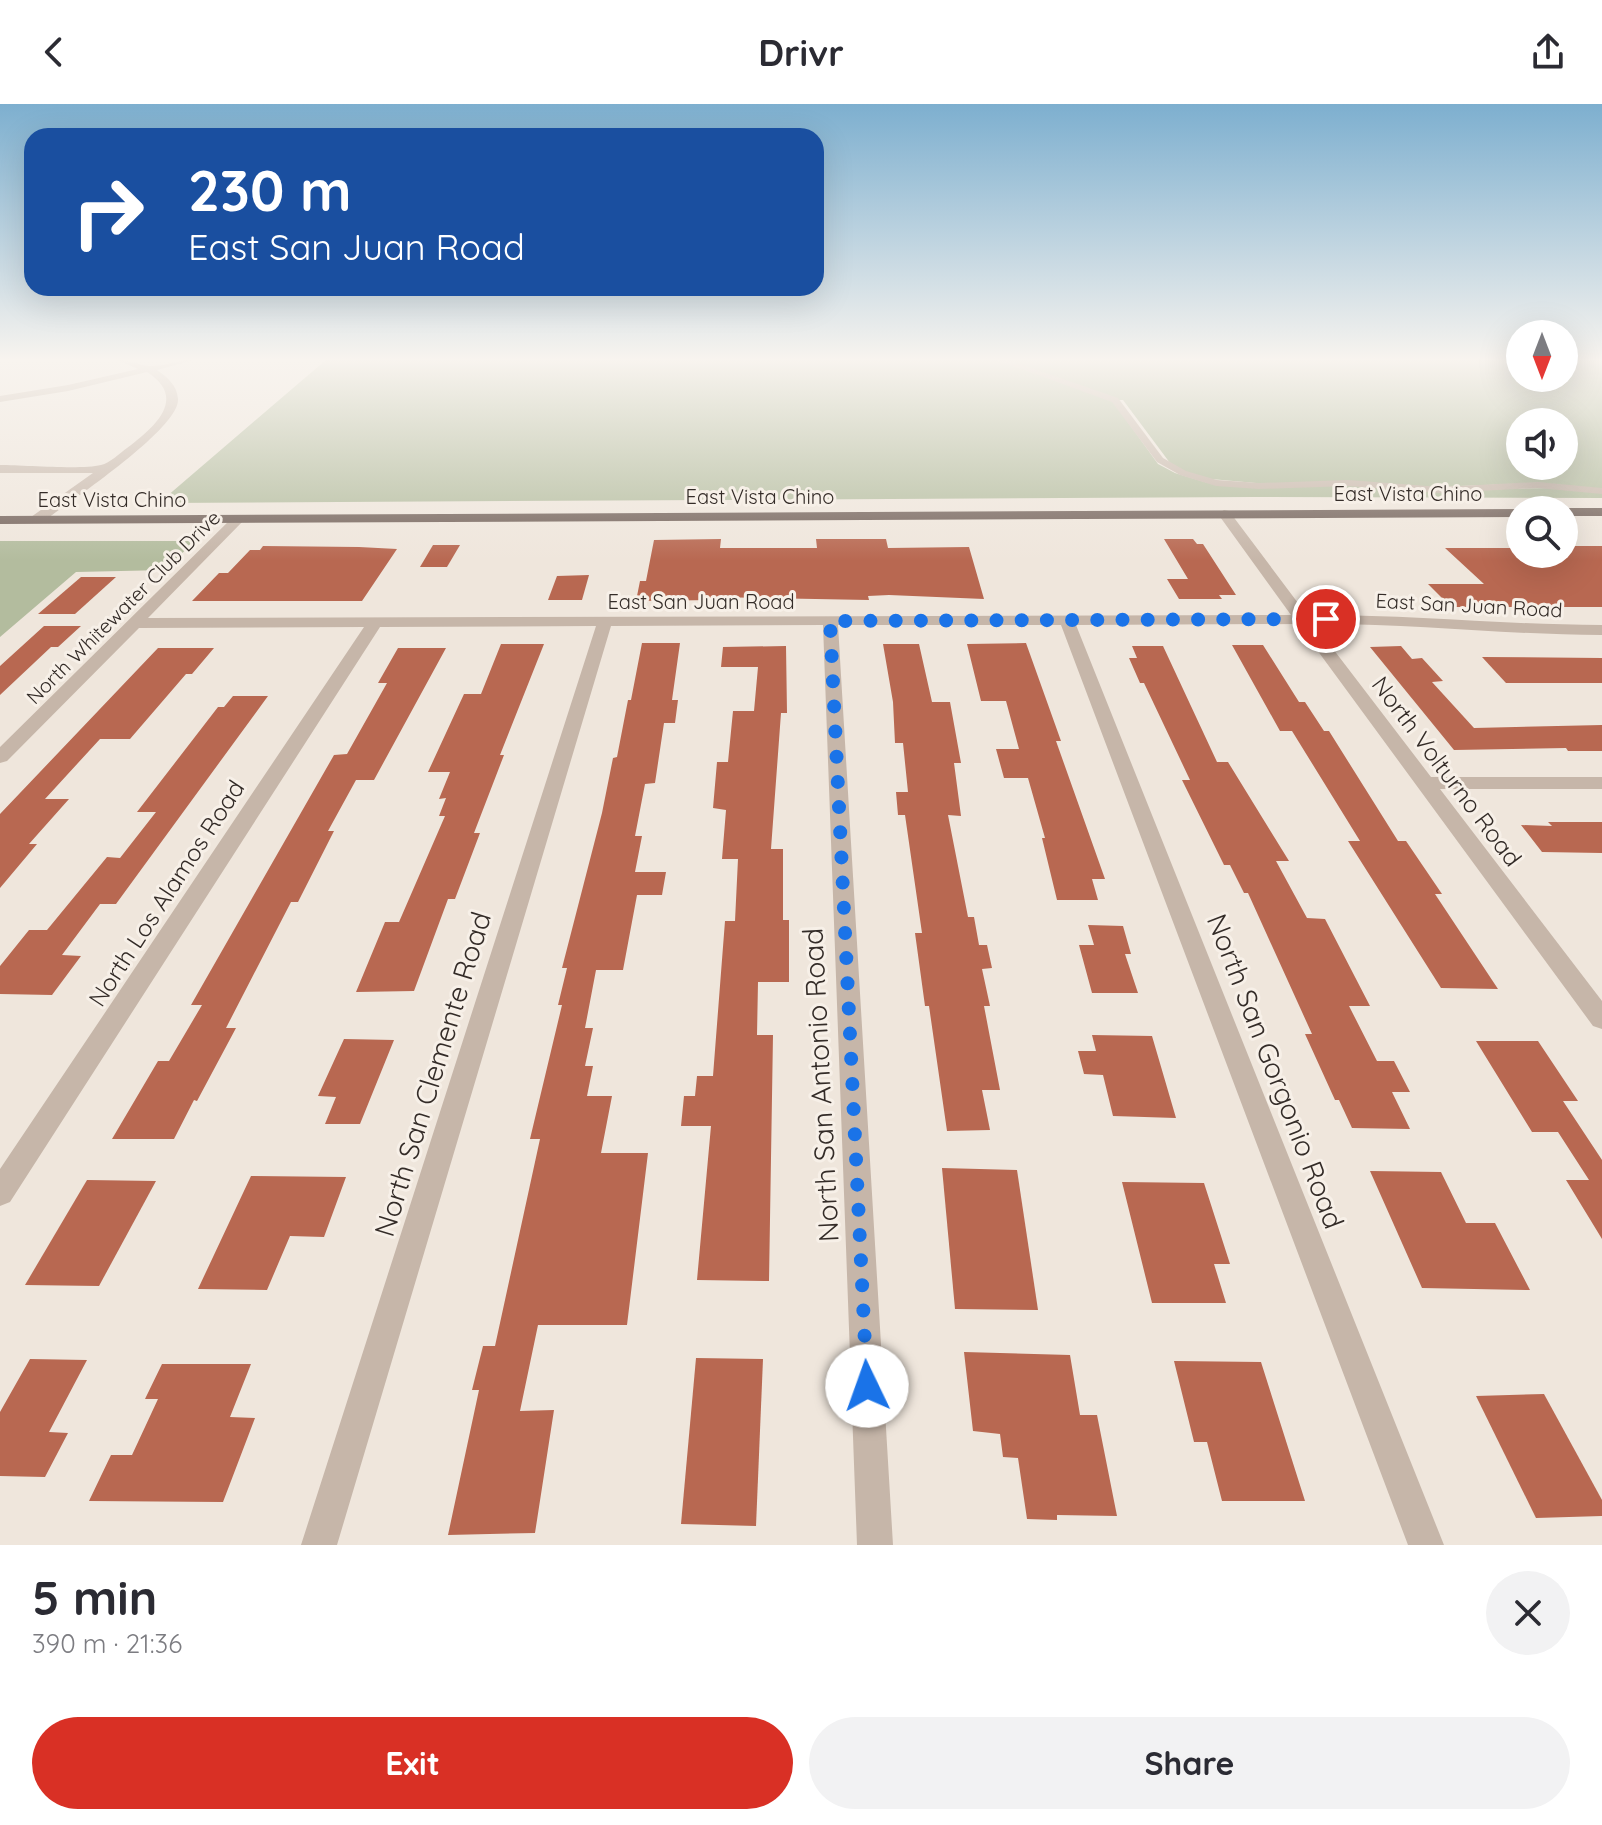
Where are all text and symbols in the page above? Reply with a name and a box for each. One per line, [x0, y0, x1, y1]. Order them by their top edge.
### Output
icon: back [32, 30, 76, 74]
text: Drivr [758, 30, 844, 75]
icon: share [1526, 30, 1570, 74]
text: 230 m [188, 155, 352, 225]
icon: right [56, 160, 160, 264]
text: East San Juan Road [188, 224, 525, 269]
north arrow [1506, 320, 1578, 392]
map controls [1506, 320, 1578, 568]
button: sound [1506, 408, 1578, 480]
street label: East Vista Chino [1334, 481, 1482, 506]
street label: East Vista Chino [686, 484, 834, 509]
street label: East Vista Chino [38, 487, 186, 512]
button: search [1506, 496, 1578, 568]
street label: North Whitewater Club Drive [21, 505, 225, 709]
pin [1292, 585, 1360, 653]
street label: East San Juan Road [1375, 588, 1563, 622]
street label: East San Juan Road [607, 589, 795, 614]
icon: arrive [1304, 597, 1348, 641]
street label: North Volturno Road [1366, 670, 1528, 872]
street label: North Los Alamos Road [82, 774, 250, 1012]
street label: North San Clemente Road [366, 907, 498, 1241]
street label: North San Gorgonio Road [1200, 909, 1352, 1233]
street label: North San Antonio Road [794, 927, 846, 1243]
position arrow [825, 1344, 909, 1428]
text: 5 min [32, 1567, 157, 1627]
button: close [1486, 1571, 1570, 1655]
text: 390 m · 21:36 [32, 1627, 182, 1660]
button: Exit [32, 1717, 793, 1809]
button: Share [809, 1717, 1570, 1809]

